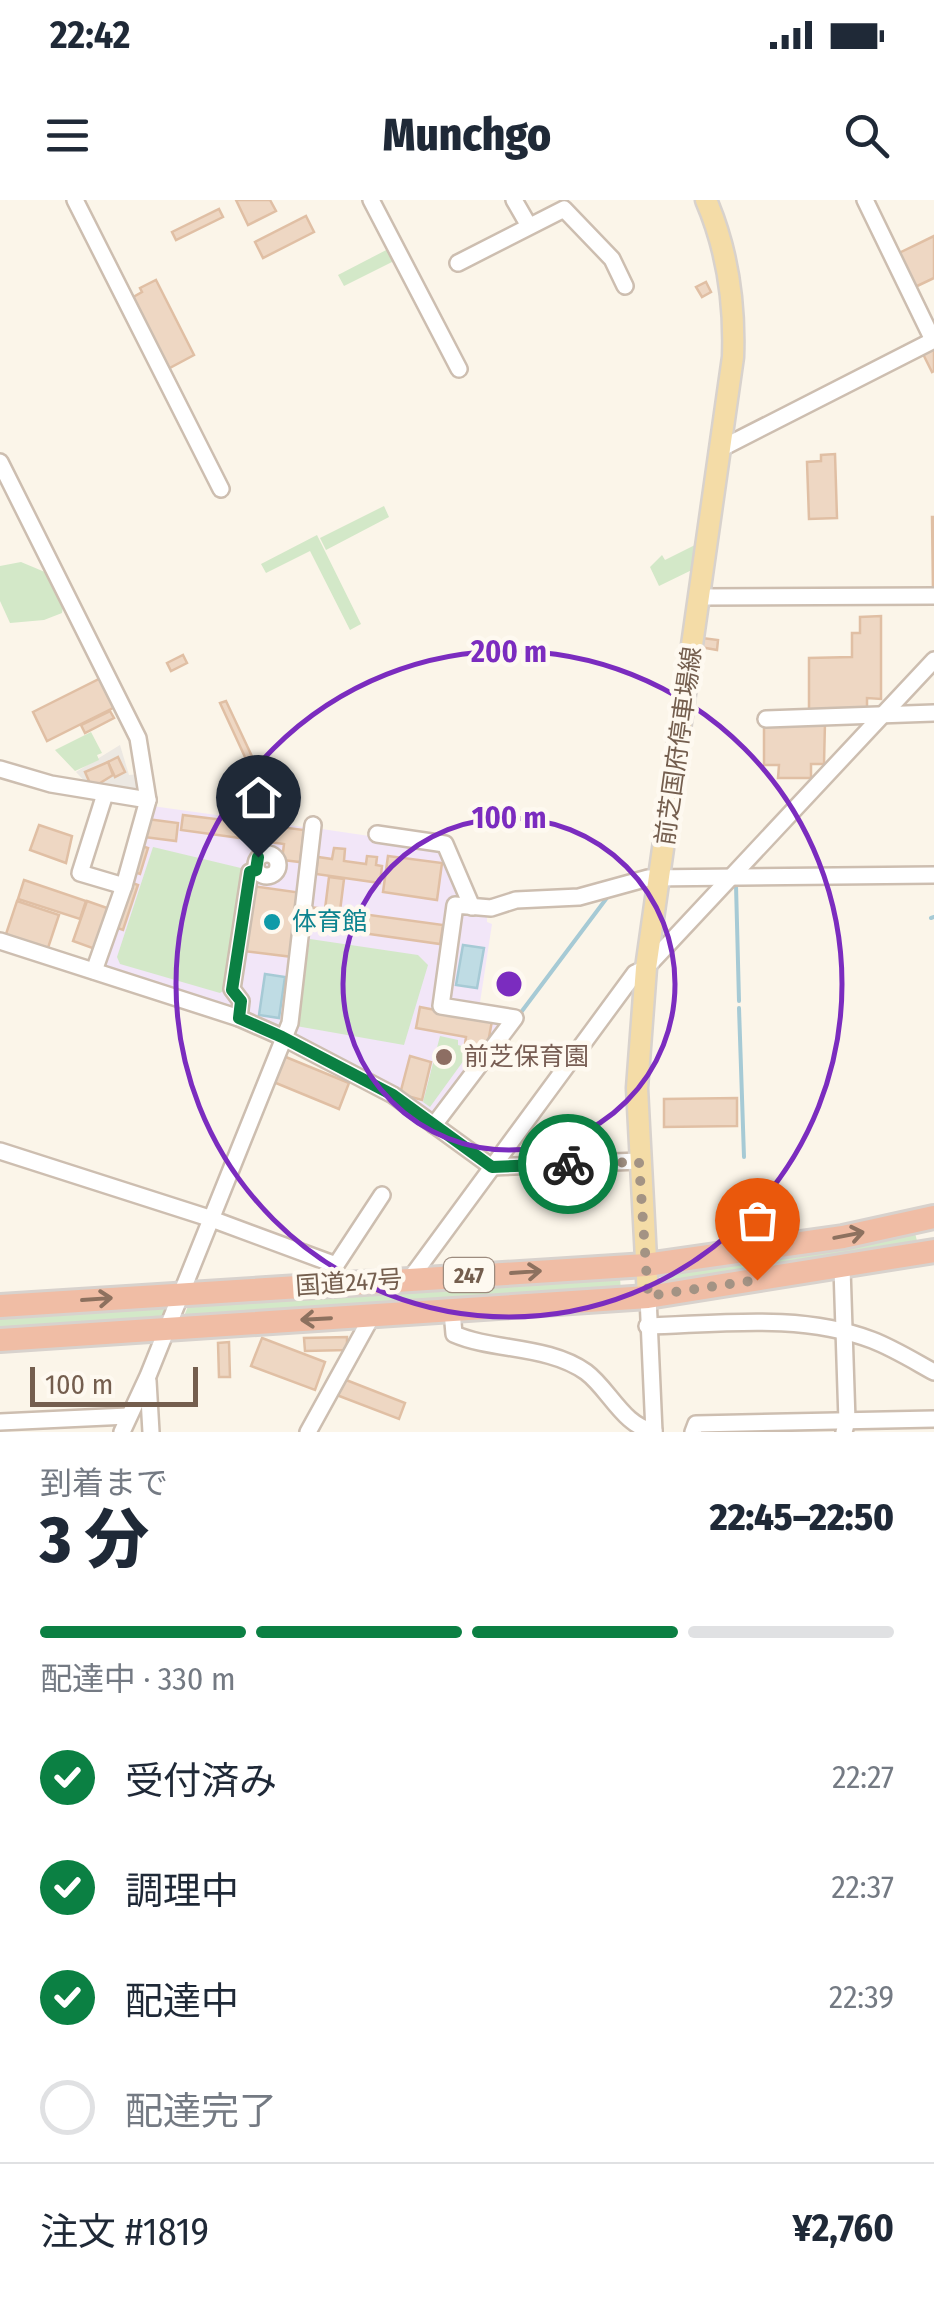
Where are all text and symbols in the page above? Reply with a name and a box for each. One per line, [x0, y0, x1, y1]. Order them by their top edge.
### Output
text: 22:42 [50, 12, 130, 58]
icon: menu [40, 108, 95, 163]
text: Munchgo [383, 108, 551, 162]
icon: search [839, 108, 894, 163]
text: 200 m [470, 634, 547, 670]
street label: 前芝国府停車場線 [650, 645, 708, 847]
pin [216, 755, 301, 858]
icon: home [231, 770, 286, 825]
text: 100 m [472, 800, 546, 836]
place label: 体育館 [292, 907, 367, 937]
marker: 体育館 [261, 911, 283, 933]
centre of rings [491, 966, 527, 1002]
place label: 前芝保育園 [464, 1042, 589, 1072]
marker: 前芝保育園 [433, 1046, 455, 1068]
courier [518, 1114, 618, 1214]
icon: bike [541, 1137, 596, 1192]
pin [715, 1178, 800, 1281]
icon: bag [730, 1193, 785, 1248]
one-way arrow [832, 1225, 865, 1244]
road number: 247 [444, 1258, 494, 1292]
one-way arrow [510, 1262, 542, 1281]
street label: 国道247号 [294, 1264, 404, 1302]
one-way arrow [81, 1289, 113, 1308]
one-way arrow [300, 1310, 333, 1329]
scale bar [30, 1362, 198, 1406]
text: 100 m [45, 1368, 113, 1401]
text: 到着まで [40, 1464, 168, 1502]
text: 22:45–22:50 [710, 1494, 894, 1540]
text: 3 分 [40, 1501, 149, 1579]
text: 配達中 · 330 m [40, 1660, 236, 1698]
icon: check [40, 1750, 95, 1805]
text: 受付済み [125, 1758, 277, 1804]
text: 22:27 [832, 1758, 894, 1796]
icon: check [40, 1860, 95, 1915]
text: 調理中 [125, 1868, 239, 1914]
text: 22:37 [831, 1868, 894, 1906]
icon: check [40, 1970, 95, 2025]
text: 配達中 [125, 1978, 239, 2024]
text: 22:39 [829, 1978, 894, 2016]
text: 配達完了 [125, 2088, 277, 2134]
text: ¥2,760 [793, 2205, 894, 2251]
text: 注文 #1819 [40, 2209, 209, 2255]

